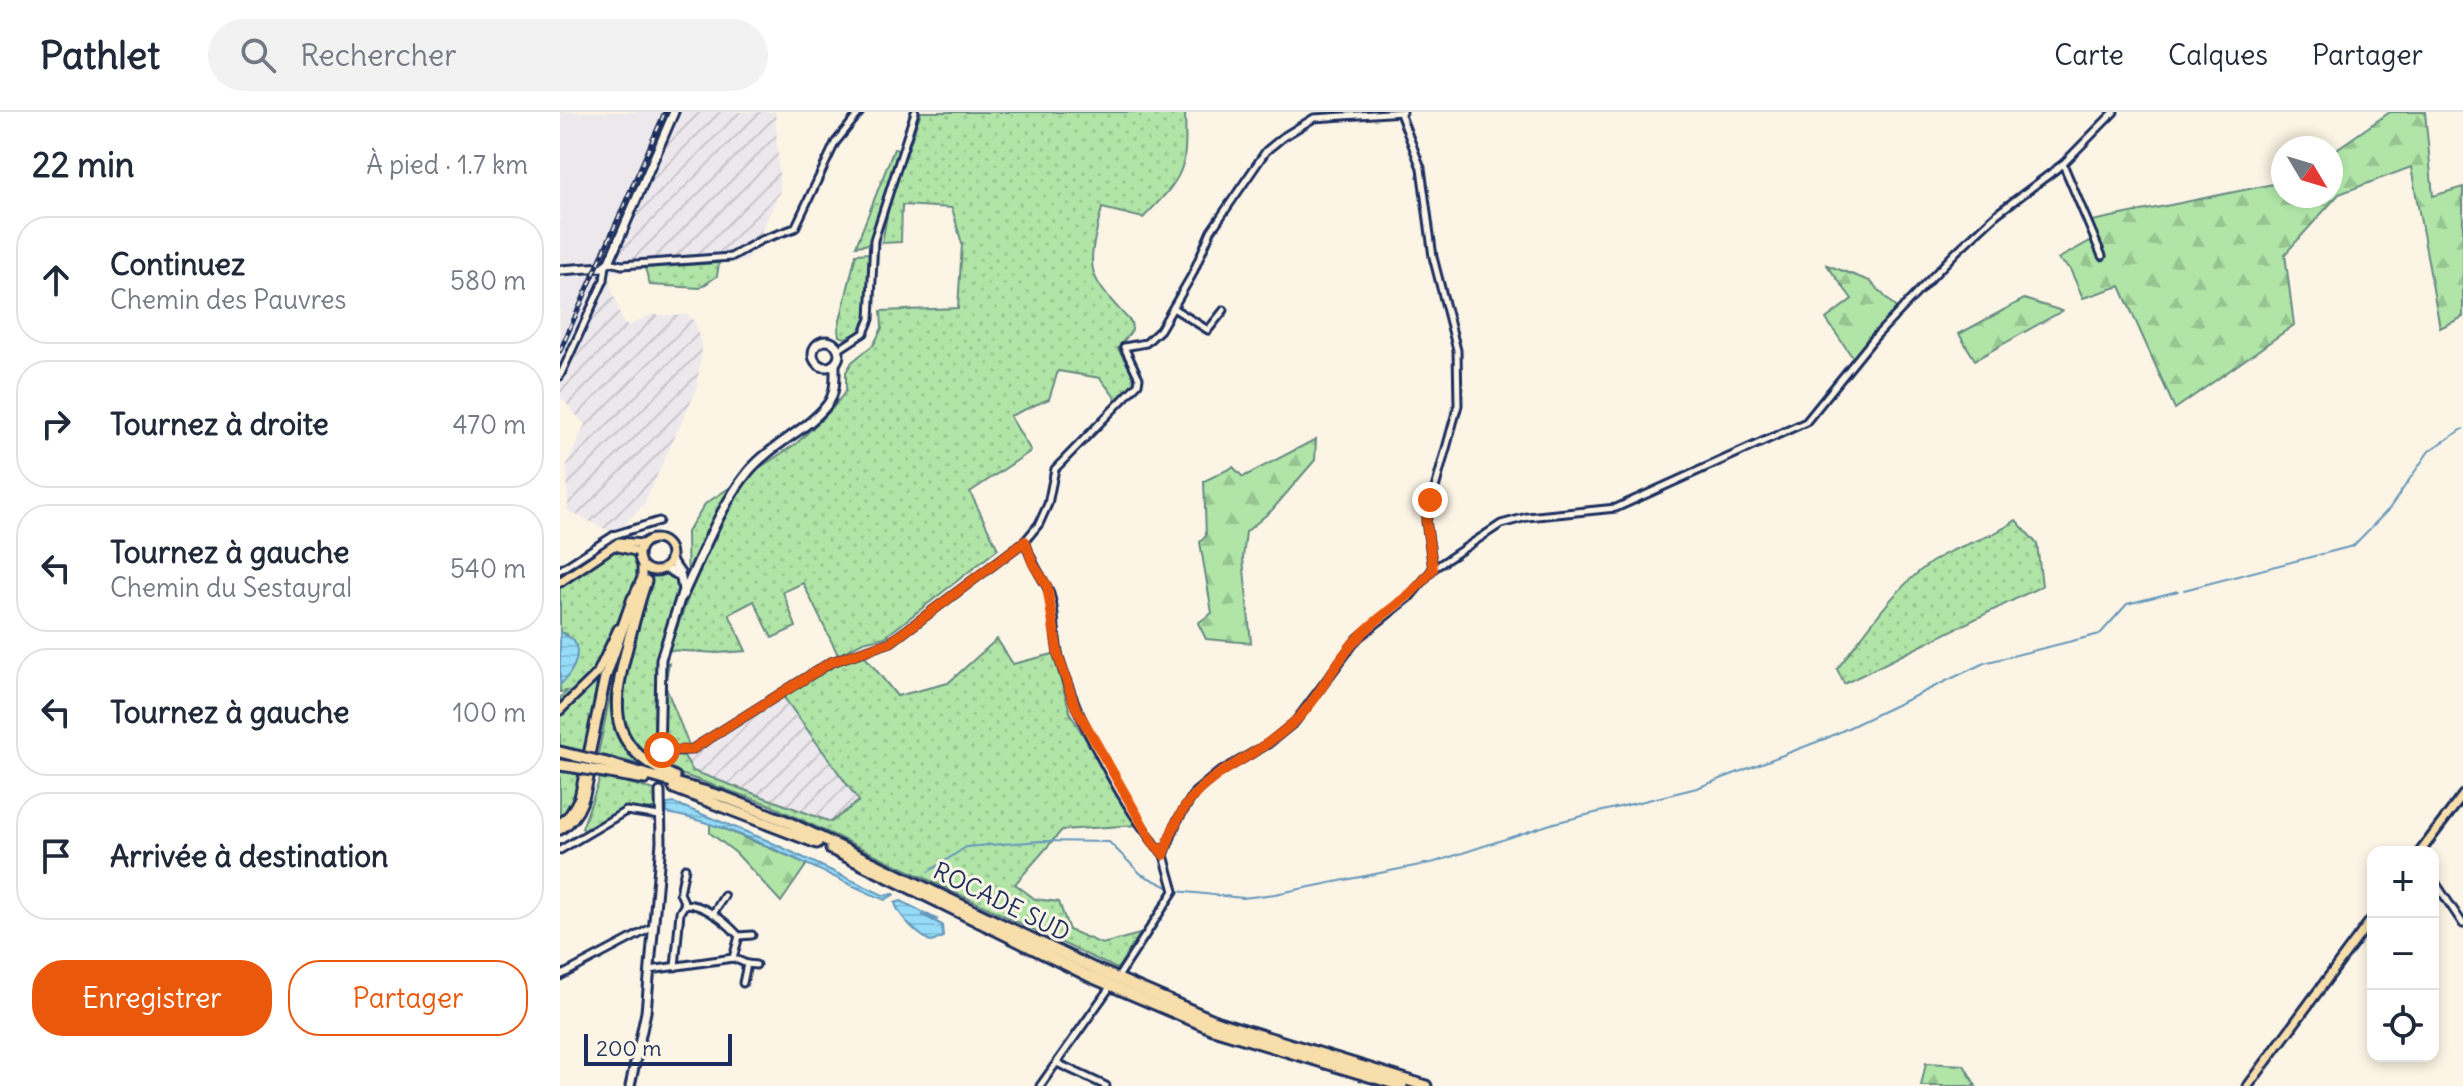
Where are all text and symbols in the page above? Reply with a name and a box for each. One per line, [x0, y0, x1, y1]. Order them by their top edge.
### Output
search box [208, 19, 768, 91]
text: Pathlet [40, 32, 160, 79]
icon: search [236, 33, 280, 77]
text: Rechercher [300, 36, 457, 74]
text: Carte [2054, 37, 2124, 73]
text: Calques [2168, 37, 2268, 73]
text: Partager [2312, 37, 2423, 73]
north arrow [2271, 136, 2343, 208]
text: 22 min [32, 143, 134, 186]
text: À pied · 1.7 km [366, 148, 528, 181]
text: Continuez [110, 245, 245, 283]
icon: ahead [34, 258, 78, 302]
text: 580 m [450, 264, 526, 297]
text: Chemin des Pauvres [110, 283, 346, 316]
icon: right [34, 402, 78, 446]
text: Tournez à droite [110, 405, 329, 443]
text: 470 m [452, 408, 526, 441]
route end [1412, 482, 1448, 518]
text: Tournez à gauche [110, 533, 350, 571]
icon: left [34, 546, 78, 590]
text: 540 m [450, 552, 526, 585]
text: Chemin du Sestayral [110, 571, 352, 604]
icon: left [34, 690, 78, 734]
text: Tournez à gauche [110, 693, 350, 731]
text: 100 m [452, 696, 526, 729]
route start [644, 732, 680, 768]
icon: arrive [34, 834, 78, 878]
text: Arrivée à destination [110, 837, 388, 875]
map controls [2367, 846, 2439, 1062]
button: + [2367, 846, 2439, 918]
street label: ROCADE SUD [929, 855, 1075, 947]
button: − [2367, 918, 2439, 990]
button: Enregistrer [32, 960, 272, 1036]
button: Partager [288, 960, 528, 1036]
button: locate [2367, 990, 2439, 1062]
scale bar [584, 1030, 732, 1066]
text: 200 m [596, 1034, 662, 1062]

